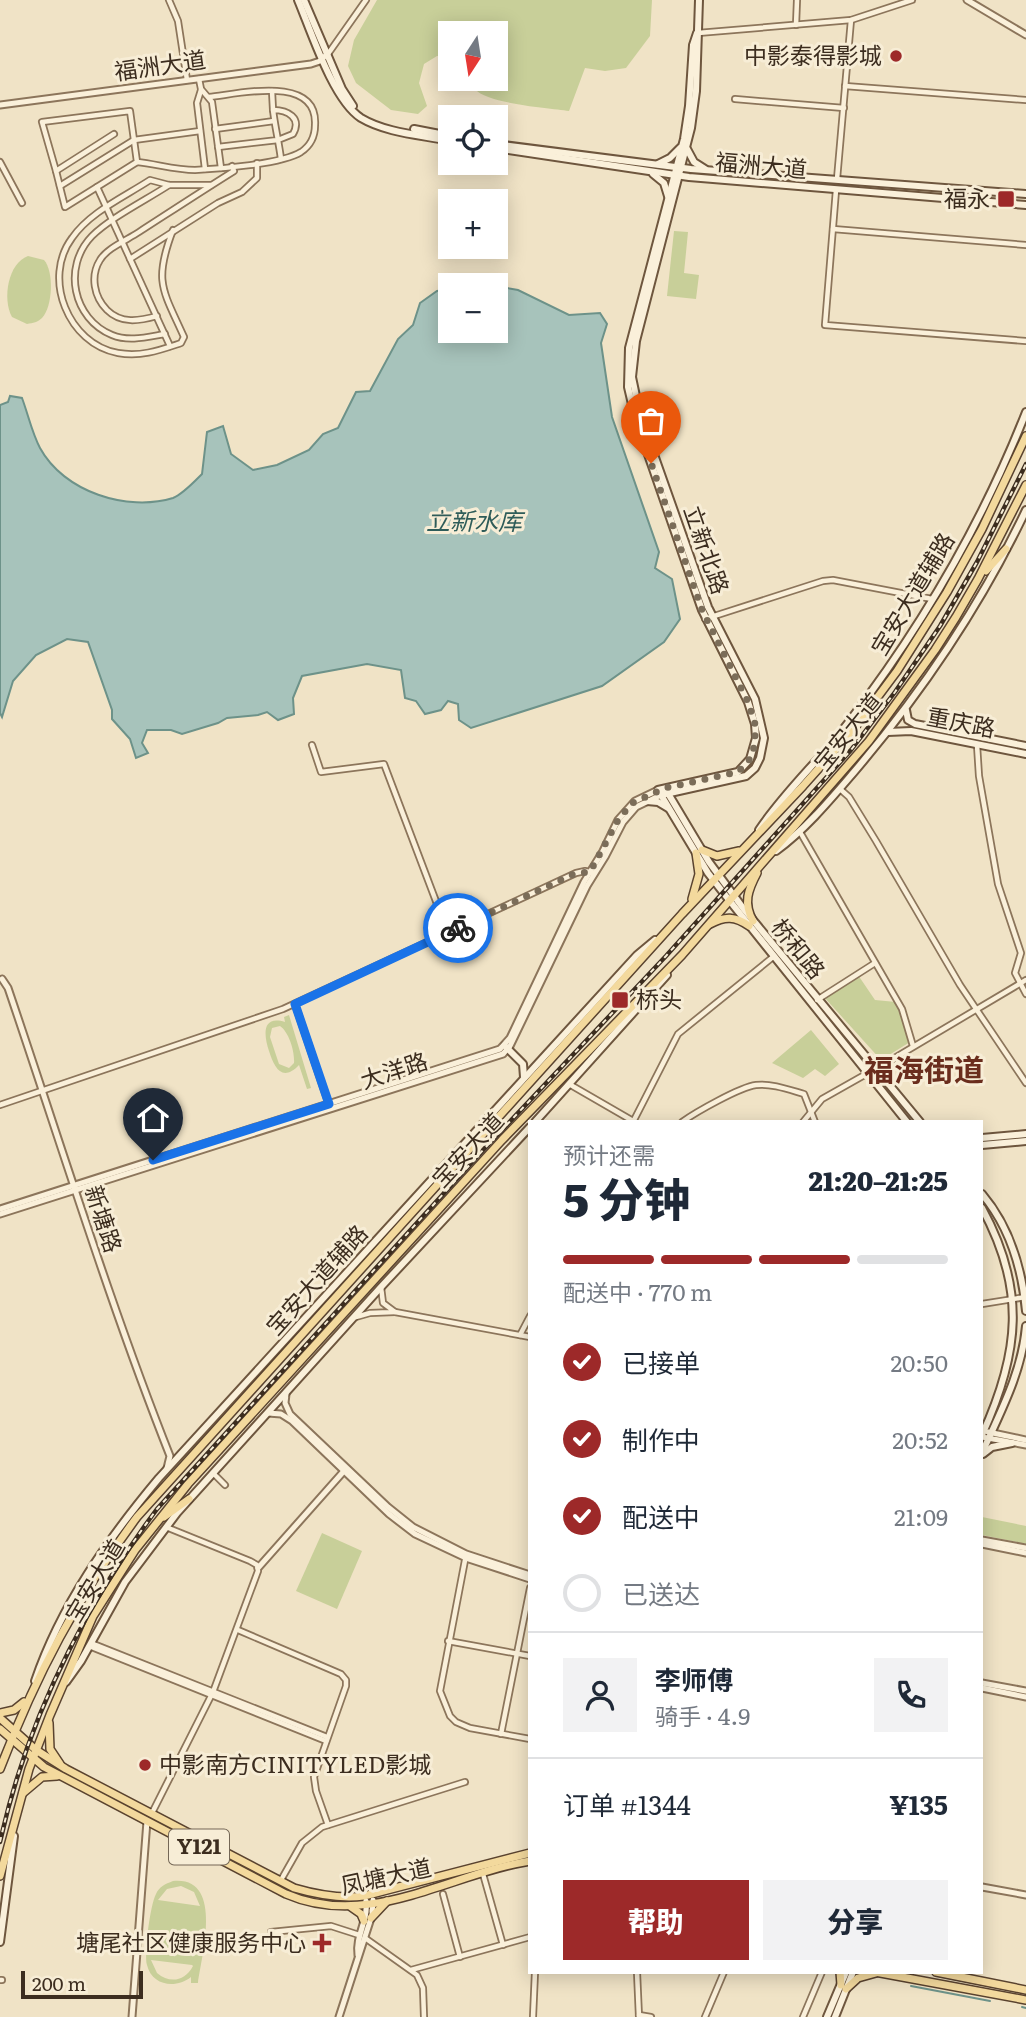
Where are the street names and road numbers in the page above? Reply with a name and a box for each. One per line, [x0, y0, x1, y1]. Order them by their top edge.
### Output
street label: 福洲大道 [112, 41, 208, 87]
street label: 福洲大道 [714, 143, 808, 185]
street label: 立新北路 [677, 500, 739, 598]
street label: 宝安大道辅路 [861, 525, 961, 661]
street label: 宝安大道 [804, 684, 889, 777]
street label: 重庆路 [924, 698, 998, 744]
street label: 桥和路 [765, 910, 834, 985]
street label: 大洋路 [355, 1042, 431, 1096]
street label: 宝安大道 [423, 1103, 510, 1194]
street label: 新塘路 [78, 1180, 132, 1256]
street label: 宝安大道辅路 [257, 1216, 374, 1341]
street label: 宝安大道 [55, 1532, 132, 1628]
road number: Y121 [169, 1829, 229, 1864]
street label: 凤塘大道 [337, 1849, 434, 1901]

